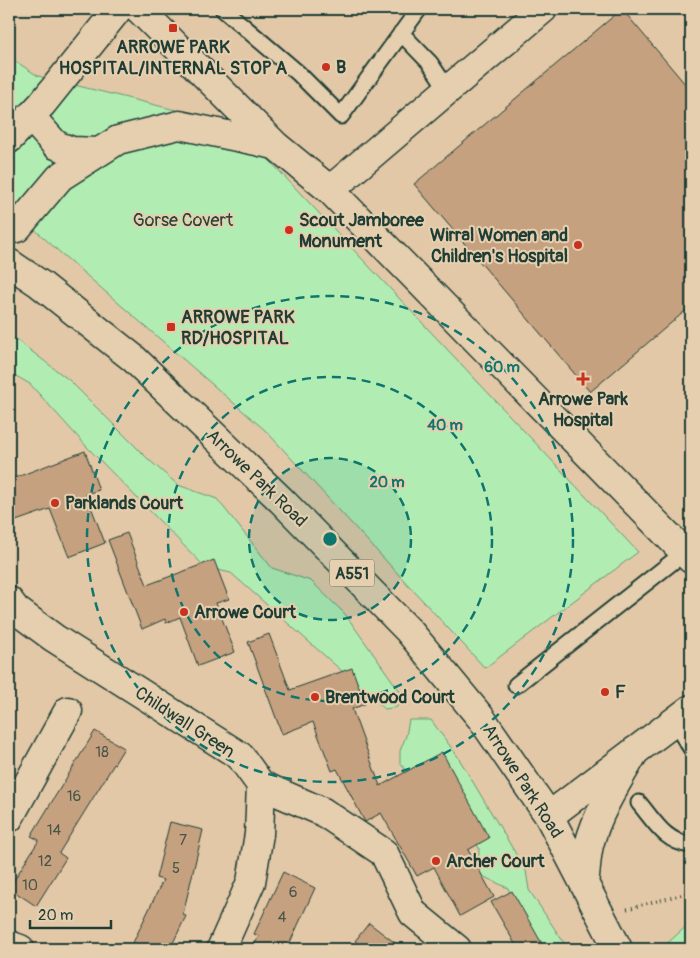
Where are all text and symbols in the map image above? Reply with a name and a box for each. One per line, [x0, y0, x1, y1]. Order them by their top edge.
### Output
marker: ARROWE PARK HOSPITAL/INTERNAL STOP A [167, 22, 179, 34]
place label: ARROWE PARK HOSPITAL/INTERNAL STOP A [59, 36, 288, 80]
place label: B [336, 56, 346, 79]
marker: B [320, 61, 332, 73]
park label: Gorse Covert [133, 209, 234, 232]
place label: Scout Jamboree Monument [299, 209, 425, 253]
marker: Scout Jamboree Monument [283, 224, 295, 236]
place label: Wirral Women and Children's Hospital [430, 224, 568, 268]
marker: Wirral Women and Children's Hospital [572, 239, 584, 251]
place label: ARROWE PARK RD/HOSPITAL [181, 306, 295, 350]
marker: ARROWE PARK RD/HOSPITAL [165, 321, 177, 333]
text: 60 m [484, 358, 520, 377]
marker: Arrowe Park Hospital [576, 372, 590, 386]
place label: Arrowe Park Hospital [538, 388, 629, 432]
text: 40 m [427, 416, 463, 435]
street label: Arrowe Park Road [201, 424, 312, 532]
text: 20 m [369, 473, 405, 492]
place label: Parklands Court [65, 492, 184, 515]
marker: Parklands Court [49, 497, 61, 509]
centre of rings [321, 530, 339, 548]
road number: A551 [330, 560, 374, 586]
place label: Arrowe Court [194, 601, 297, 624]
marker: Arrowe Court [178, 606, 190, 618]
place label: F [615, 681, 626, 704]
street label: Childwall Green [130, 682, 239, 763]
place label: Brentwood Court [325, 686, 456, 709]
marker: F [599, 686, 611, 698]
marker: Brentwood Court [309, 691, 321, 703]
street label: Arrowe Park Road [477, 720, 568, 843]
house number: 18 [95, 743, 109, 762]
house number: 16 [67, 787, 81, 806]
house number: 14 [47, 821, 62, 840]
house number: 7 [179, 831, 187, 850]
place label: Archer Court [446, 850, 545, 873]
house number: 12 [38, 852, 52, 871]
marker: Archer Court [430, 855, 442, 867]
house number: 5 [172, 859, 180, 878]
house number: 10 [22, 876, 38, 895]
house number: 6 [289, 883, 297, 902]
scale bar [30, 898, 111, 930]
text: 20 m [38, 906, 73, 925]
house number: 4 [278, 908, 287, 927]

